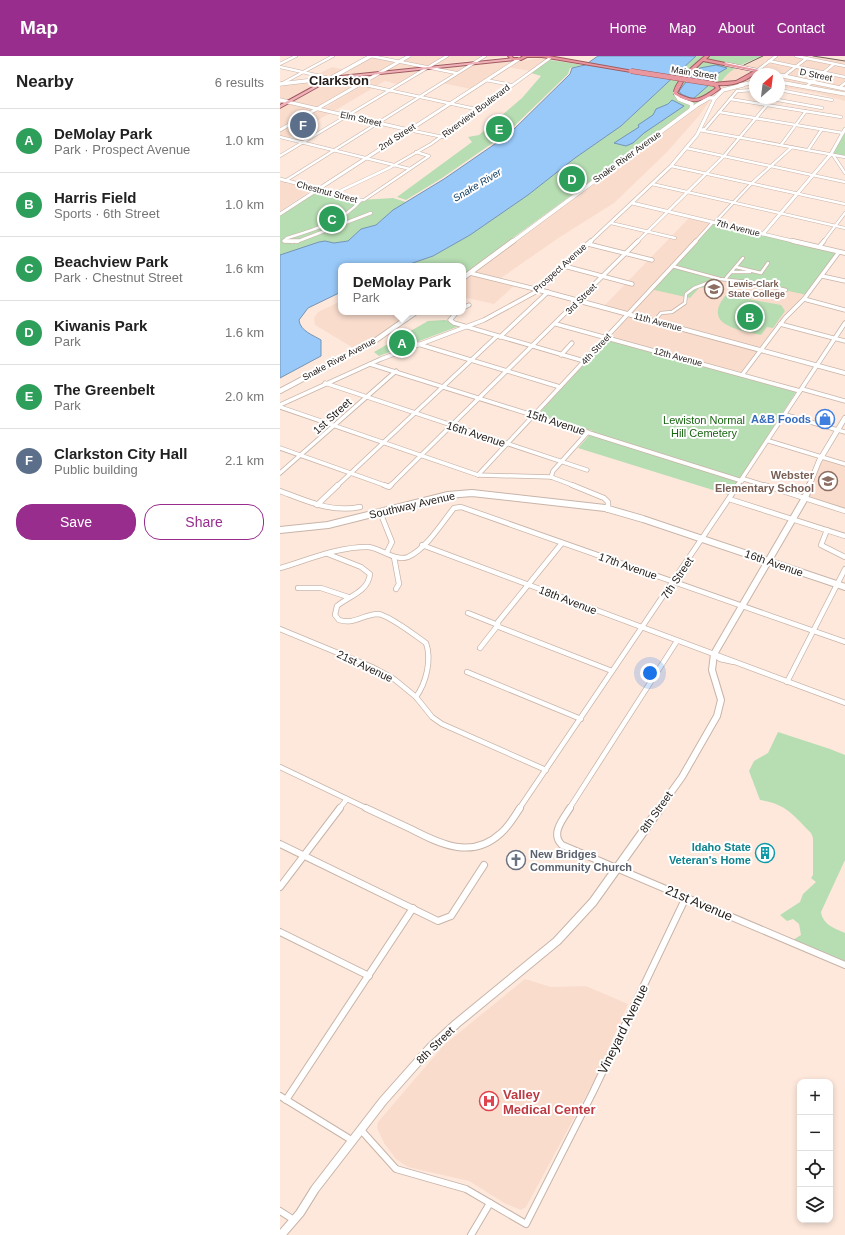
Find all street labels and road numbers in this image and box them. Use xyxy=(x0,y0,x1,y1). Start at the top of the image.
street label: Main Street xyxy=(670,64,718,82)
street label: D Street xyxy=(799,67,834,83)
street label: Riverview Boulevard xyxy=(440,82,512,140)
street label: Elm Street xyxy=(339,109,383,129)
street label: 2nd Street xyxy=(377,121,418,153)
street label: Snake River Avenue xyxy=(591,129,663,185)
street label: Chestnut Street xyxy=(295,179,359,205)
street label: 7th Avenue xyxy=(715,218,761,238)
street label: Prospect Avenue xyxy=(531,242,589,294)
street label: 3rd Street xyxy=(563,281,599,317)
street label: 11th Avenue xyxy=(633,311,683,333)
street label: 4th Street xyxy=(579,331,613,367)
street label: Snake River Avenue xyxy=(301,335,377,383)
street label: 12th Avenue xyxy=(653,346,703,368)
street label: 1st Street xyxy=(310,396,354,436)
street label: 15th Avenue xyxy=(525,407,587,437)
street label: 16th Avenue xyxy=(445,419,507,449)
street label: Southway Avenue xyxy=(368,489,456,521)
street label: 16th Avenue xyxy=(743,547,805,579)
street label: 17th Avenue xyxy=(597,550,659,582)
street label: 7th Street xyxy=(659,555,695,601)
street label: 18th Avenue xyxy=(537,583,599,617)
street label: 21st Avenue xyxy=(335,648,395,684)
street label: 8th Street xyxy=(637,789,675,835)
street label: 21st Avenue xyxy=(663,882,735,924)
street label: Vineyard Avenue xyxy=(595,982,651,1076)
street label: 8th Street xyxy=(414,1024,456,1066)

